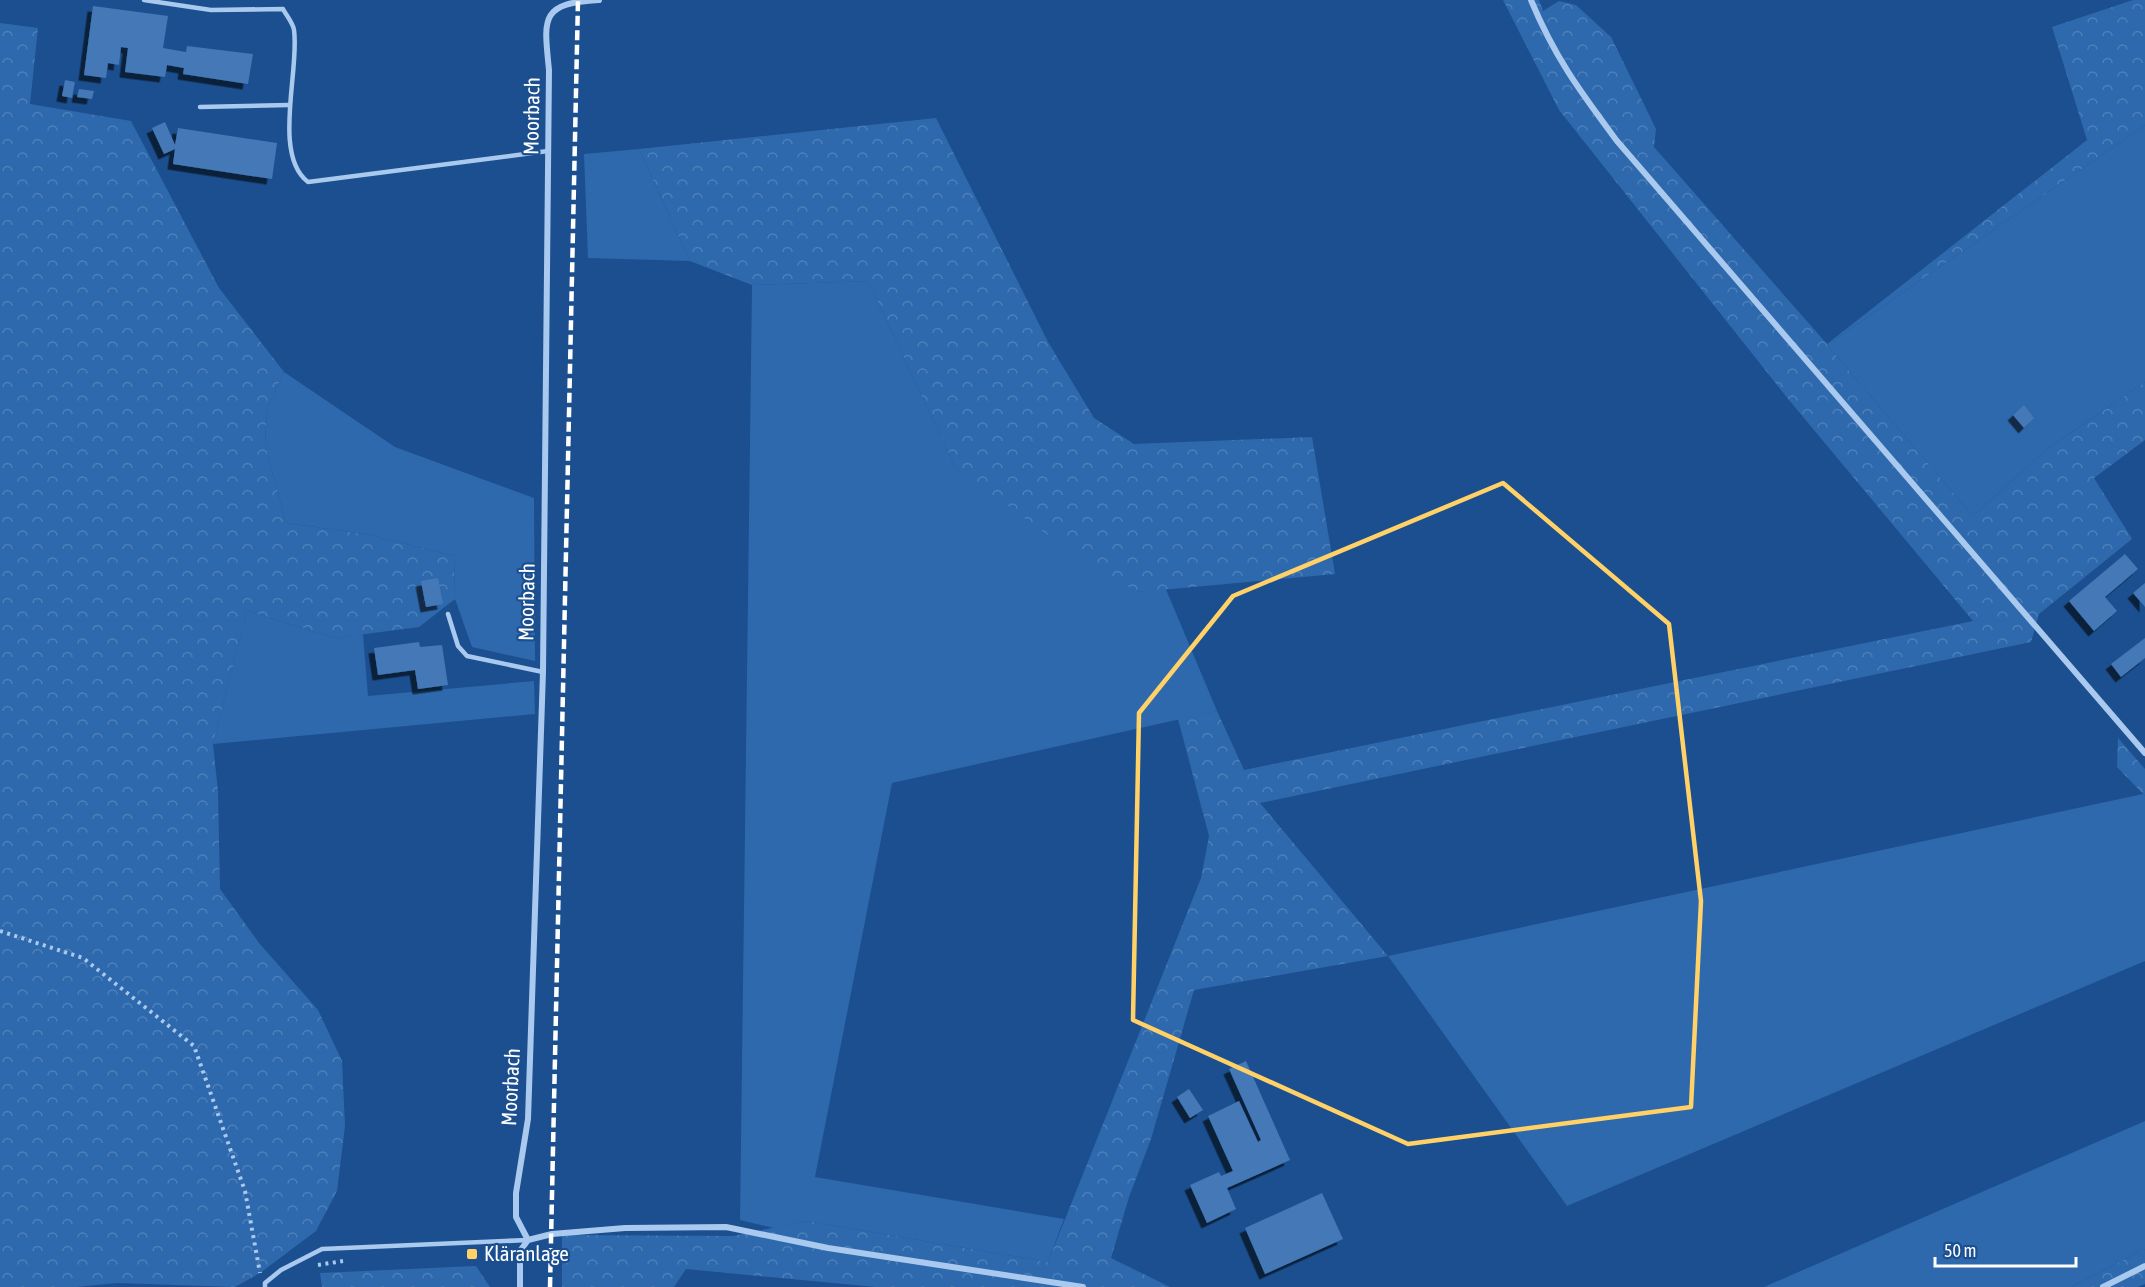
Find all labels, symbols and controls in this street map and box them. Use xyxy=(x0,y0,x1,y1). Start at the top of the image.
street label: Moorbach xyxy=(518,77,544,155)
street label: Moorbach xyxy=(513,563,539,641)
street label: Moorbach xyxy=(496,1048,524,1126)
scale bar xyxy=(1935,1230,2076,1268)
text: 50 m xyxy=(1944,1240,1976,1261)
place label: Kläranlage xyxy=(484,1241,569,1265)
marker: Kläranlage xyxy=(465,1247,479,1261)

